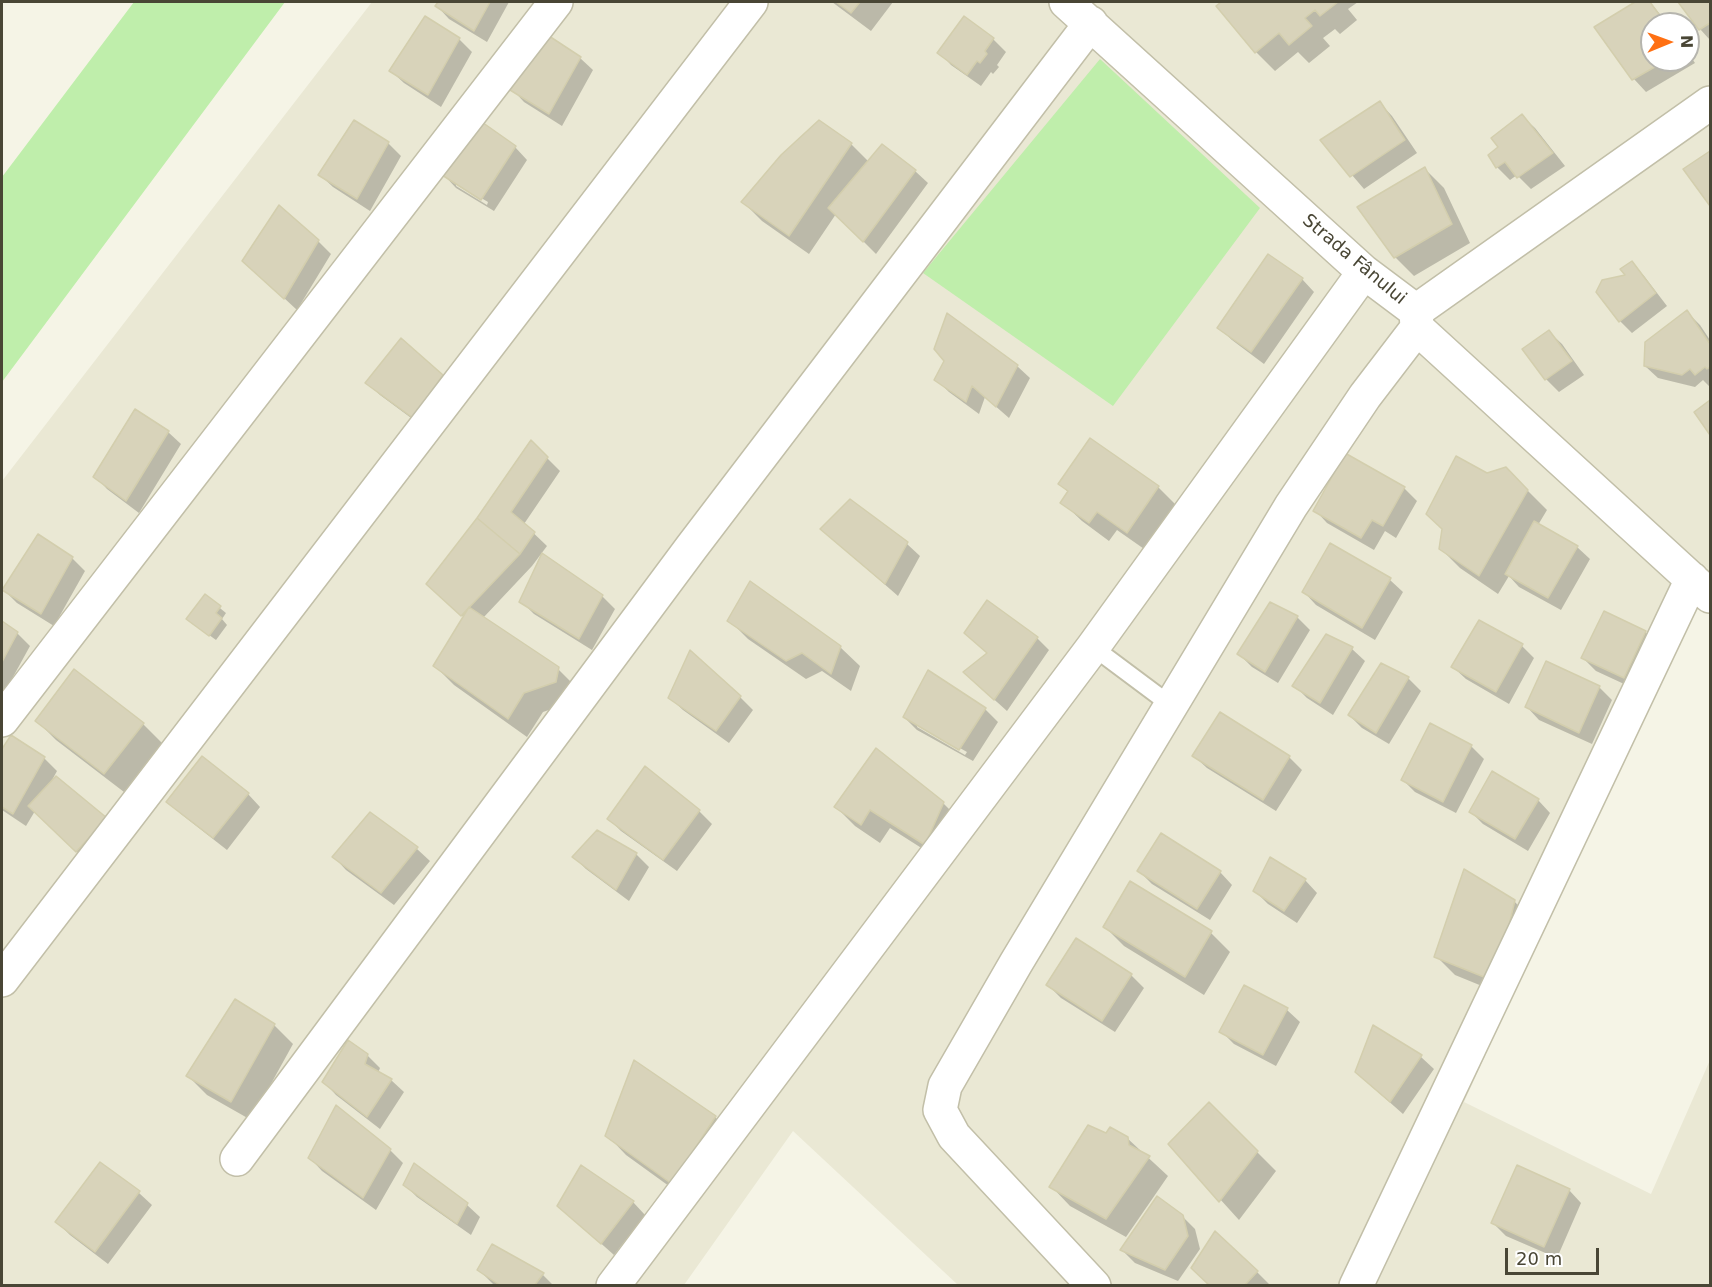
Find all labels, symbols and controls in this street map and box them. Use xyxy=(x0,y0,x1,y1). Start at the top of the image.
north arrow xyxy=(1640,12,1700,72)
text: N xyxy=(1677,35,1696,49)
street label: Strada Fânului xyxy=(1298,210,1410,310)
scale bar xyxy=(1508,1236,1602,1274)
text: 20 m xyxy=(1516,1248,1562,1269)

